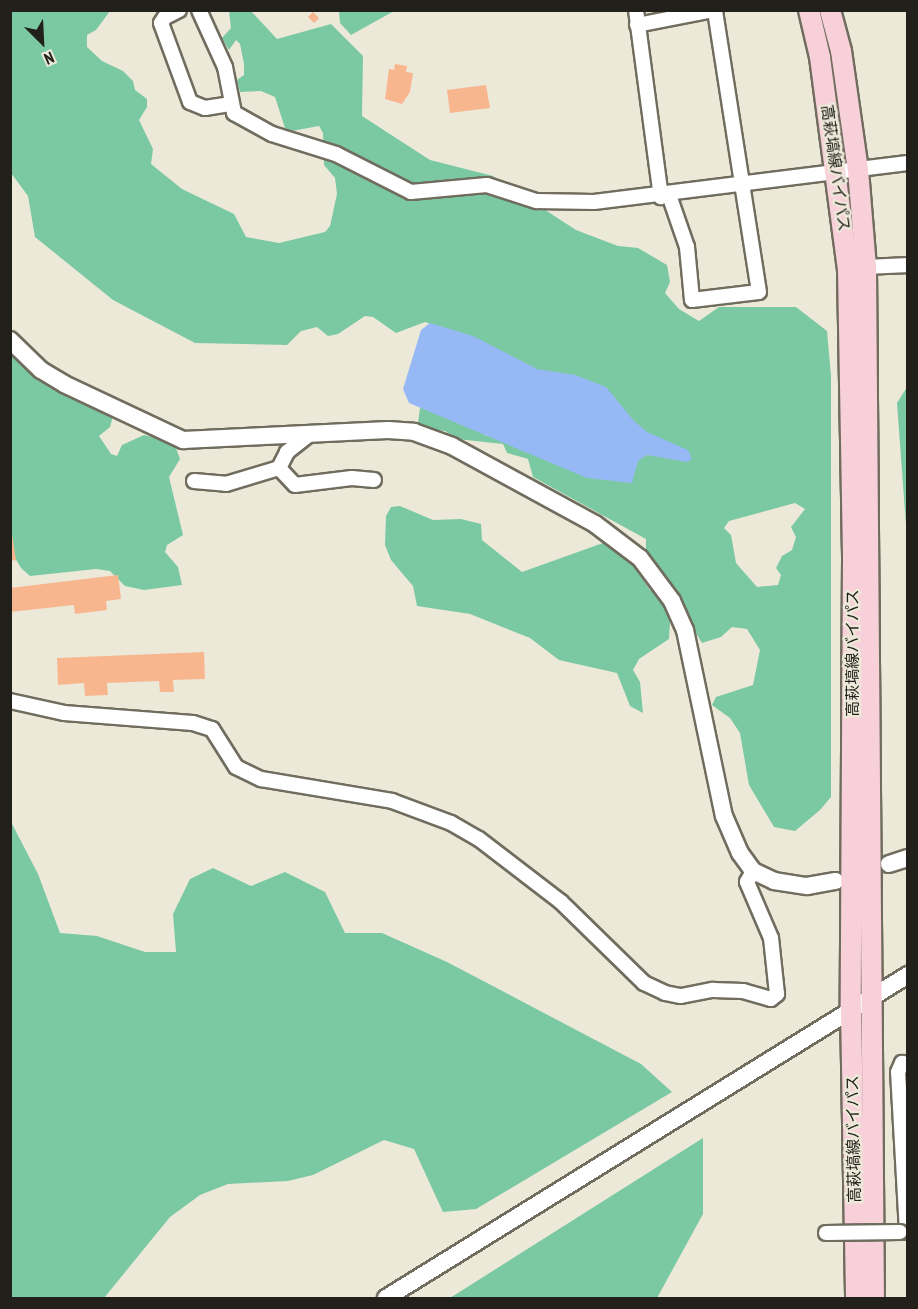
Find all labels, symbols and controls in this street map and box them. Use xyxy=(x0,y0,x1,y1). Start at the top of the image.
north arrow xyxy=(12,12,72,72)
text: N xyxy=(41,48,57,69)
street label: 高萩塙線バイパス xyxy=(818,103,854,233)
street label: 高萩塙線バイパス xyxy=(842,589,862,717)
street label: 高萩塙線バイパス xyxy=(842,1075,864,1203)

